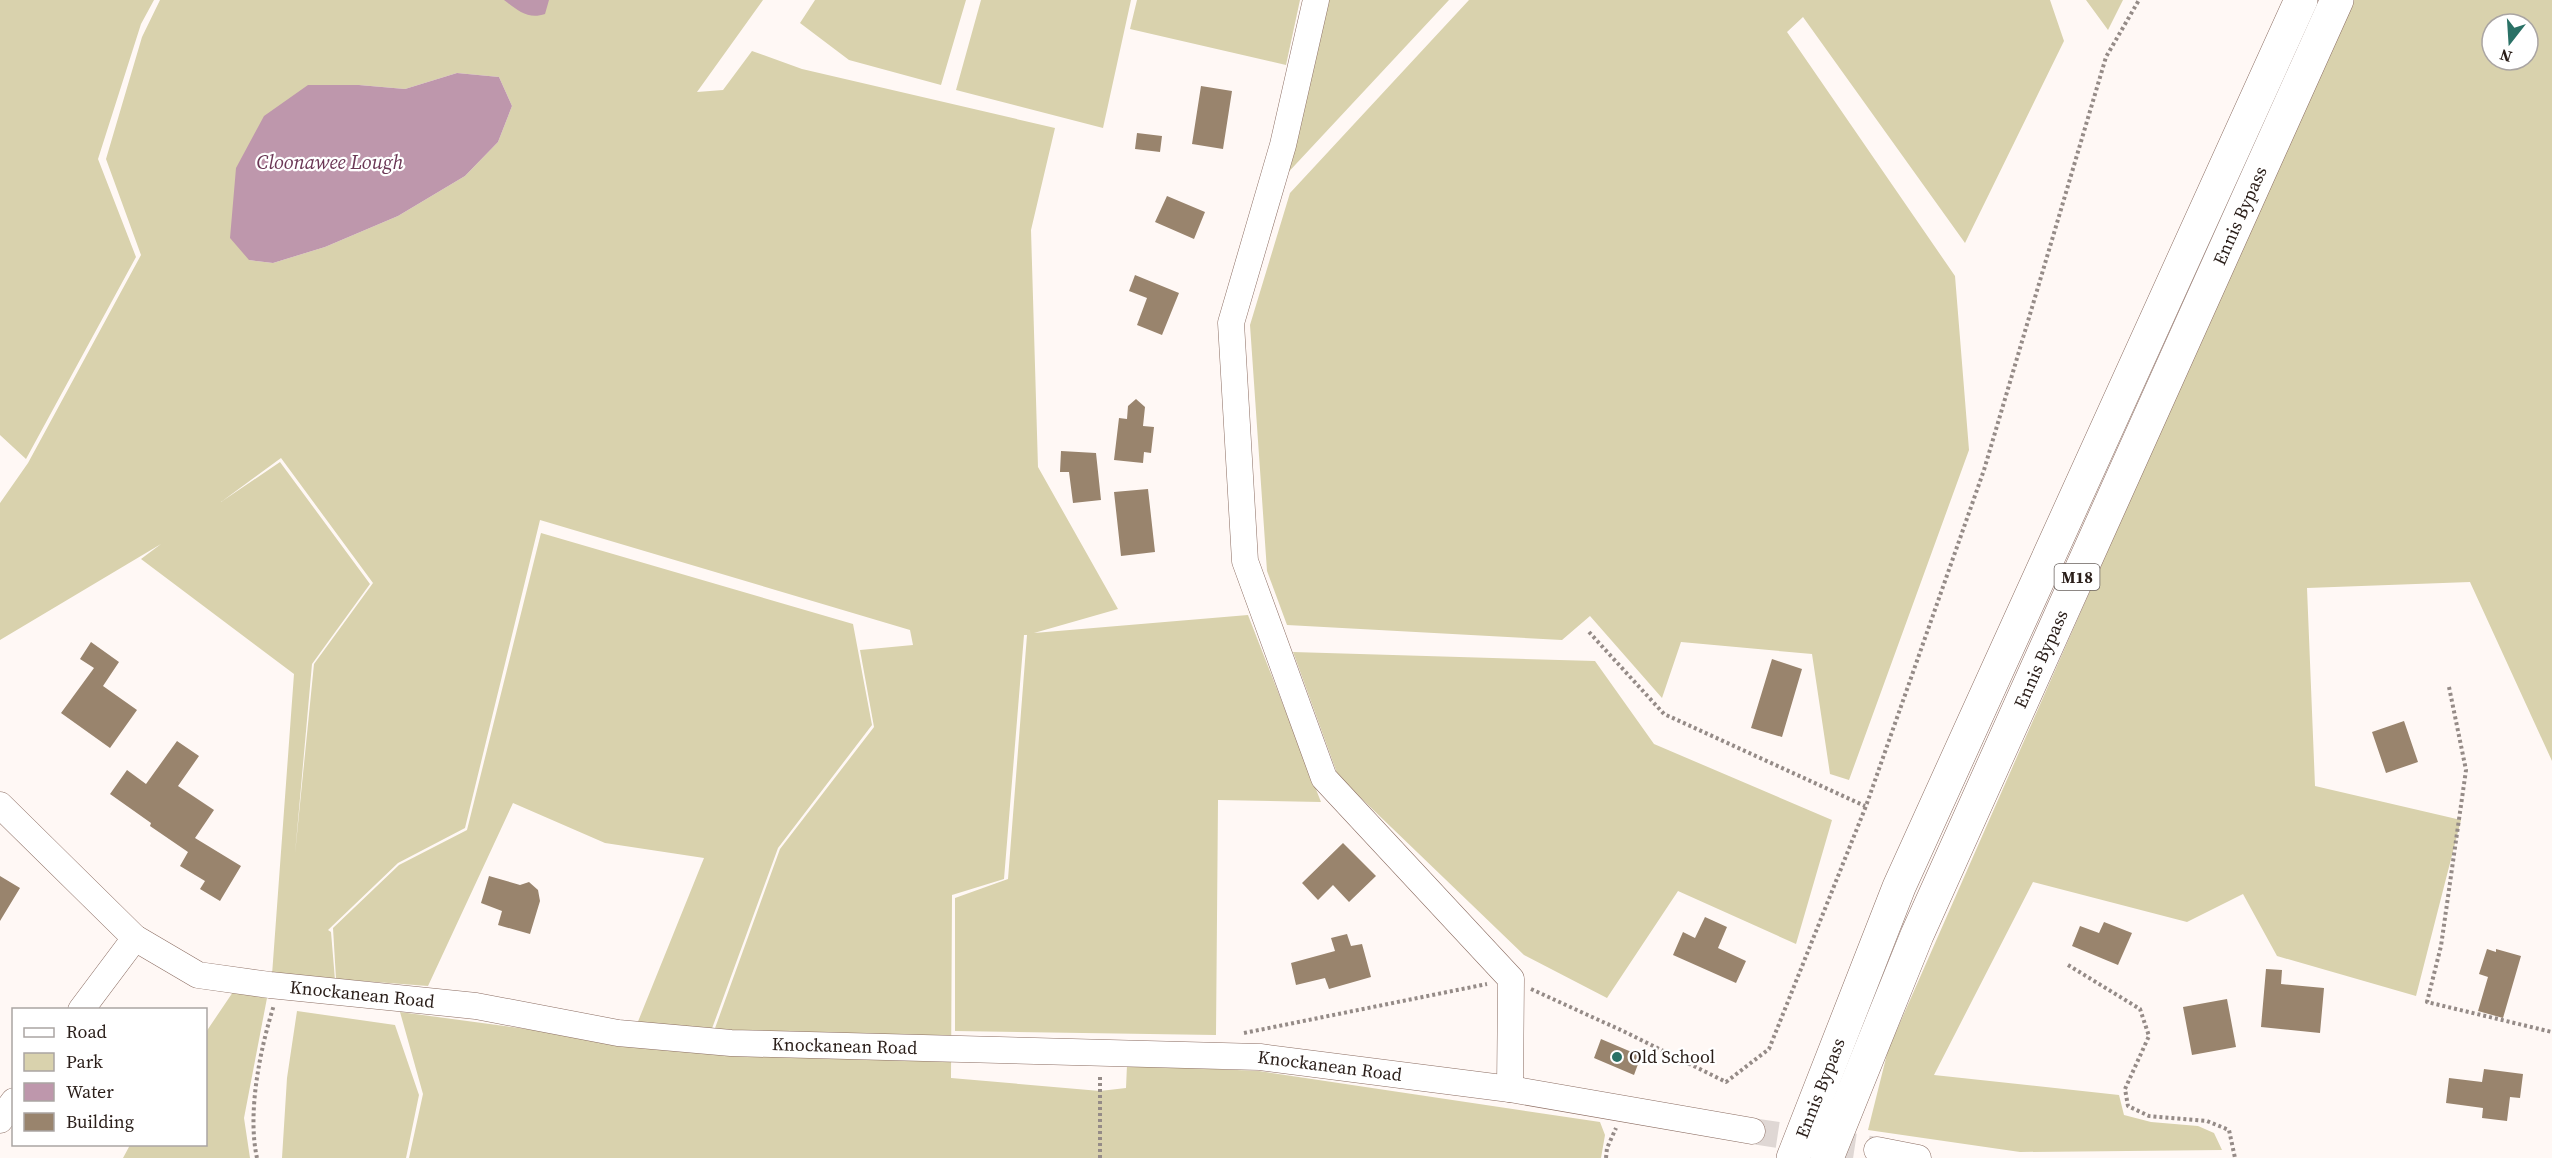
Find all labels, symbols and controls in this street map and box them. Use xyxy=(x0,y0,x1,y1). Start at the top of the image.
north arrow xyxy=(2480,12,2540,72)
text: N xyxy=(2496,44,2514,69)
water label: Cloonawee Lough xyxy=(257,148,403,176)
street label: Ennis Bypass xyxy=(2207,162,2273,269)
road number: M18 xyxy=(2054,564,2100,590)
street label: Ennis Bypass xyxy=(2007,605,2074,712)
street label: Knockanean Road xyxy=(289,974,436,1014)
legend xyxy=(12,1008,207,1146)
text: Road xyxy=(66,1019,107,1044)
street label: Knockanean Road xyxy=(772,1031,918,1060)
street label: Ennis Bypass xyxy=(1789,1034,1851,1142)
street label: Knockanean Road xyxy=(1256,1044,1404,1087)
place label: Old School xyxy=(1629,1044,1715,1069)
text: Park xyxy=(66,1049,103,1074)
marker: Old School xyxy=(1610,1050,1624,1064)
text: Water xyxy=(66,1079,114,1104)
text: Building xyxy=(66,1109,134,1134)

